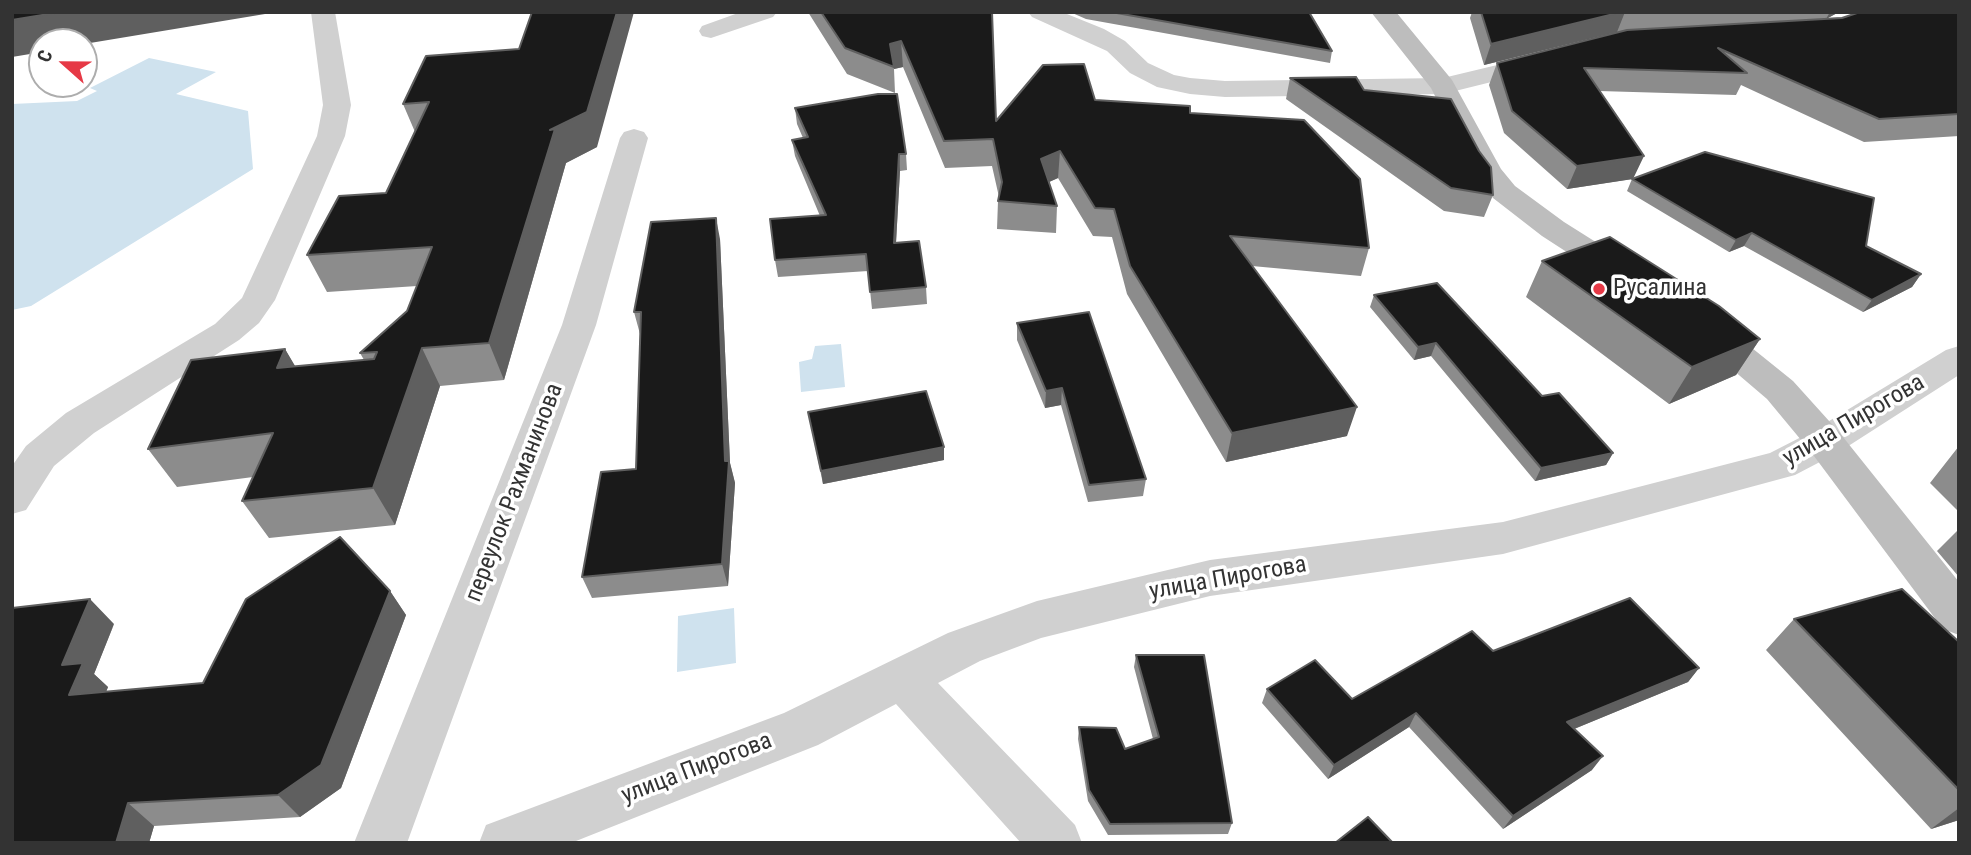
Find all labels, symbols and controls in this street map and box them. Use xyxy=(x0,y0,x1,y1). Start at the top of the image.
north arrow xyxy=(28,28,98,98)
text: С xyxy=(32,47,57,65)
place label: Русалина xyxy=(1613,275,1707,303)
marker: Русалина xyxy=(1591,281,1607,297)
street label: улица Пирогова xyxy=(1778,369,1930,473)
street label: переулок Рахманинова xyxy=(460,380,570,606)
street label: улица Пирогова xyxy=(1147,551,1309,607)
street label: улица Пирогова xyxy=(618,727,776,811)

